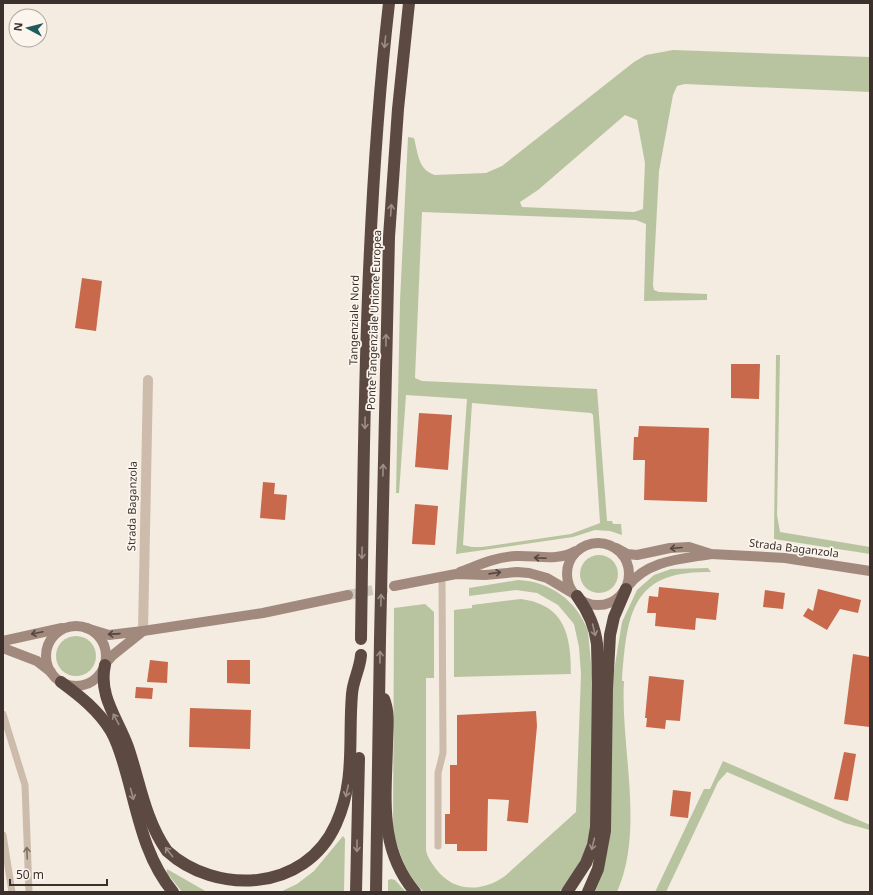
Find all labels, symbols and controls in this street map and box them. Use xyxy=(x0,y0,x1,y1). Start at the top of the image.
north arrow xyxy=(8,8,48,48)
text: N xyxy=(10,21,26,32)
one-way arrow xyxy=(381,35,389,48)
one-way arrow xyxy=(387,204,395,217)
street label: Ponte Tangenziale Unione Europea xyxy=(363,230,384,410)
street label: Tangenziale Nord xyxy=(345,275,362,365)
one-way arrow xyxy=(382,334,390,347)
one-way arrow xyxy=(361,416,369,429)
street label: Strada Baganzola xyxy=(123,461,140,551)
one-way arrow xyxy=(380,464,387,477)
street label: Strada Baganzola xyxy=(748,535,840,560)
one-way arrow xyxy=(670,544,683,552)
one-way arrow xyxy=(358,546,366,559)
one-way arrow xyxy=(534,554,547,562)
one-way arrow xyxy=(488,570,501,577)
one-way arrow xyxy=(377,594,385,607)
one-way arrow xyxy=(591,624,599,637)
one-way arrow xyxy=(31,630,44,638)
one-way arrow xyxy=(108,630,121,637)
one-way arrow xyxy=(376,651,384,664)
one-way arrow xyxy=(111,714,119,726)
one-way arrow xyxy=(343,784,351,797)
one-way arrow xyxy=(128,787,136,800)
one-way arrow xyxy=(589,837,596,850)
one-way arrow xyxy=(353,839,361,852)
one-way arrow xyxy=(23,847,31,860)
one-way arrow xyxy=(164,847,173,858)
scale bar xyxy=(10,861,107,887)
text: 50 m xyxy=(16,866,44,883)

